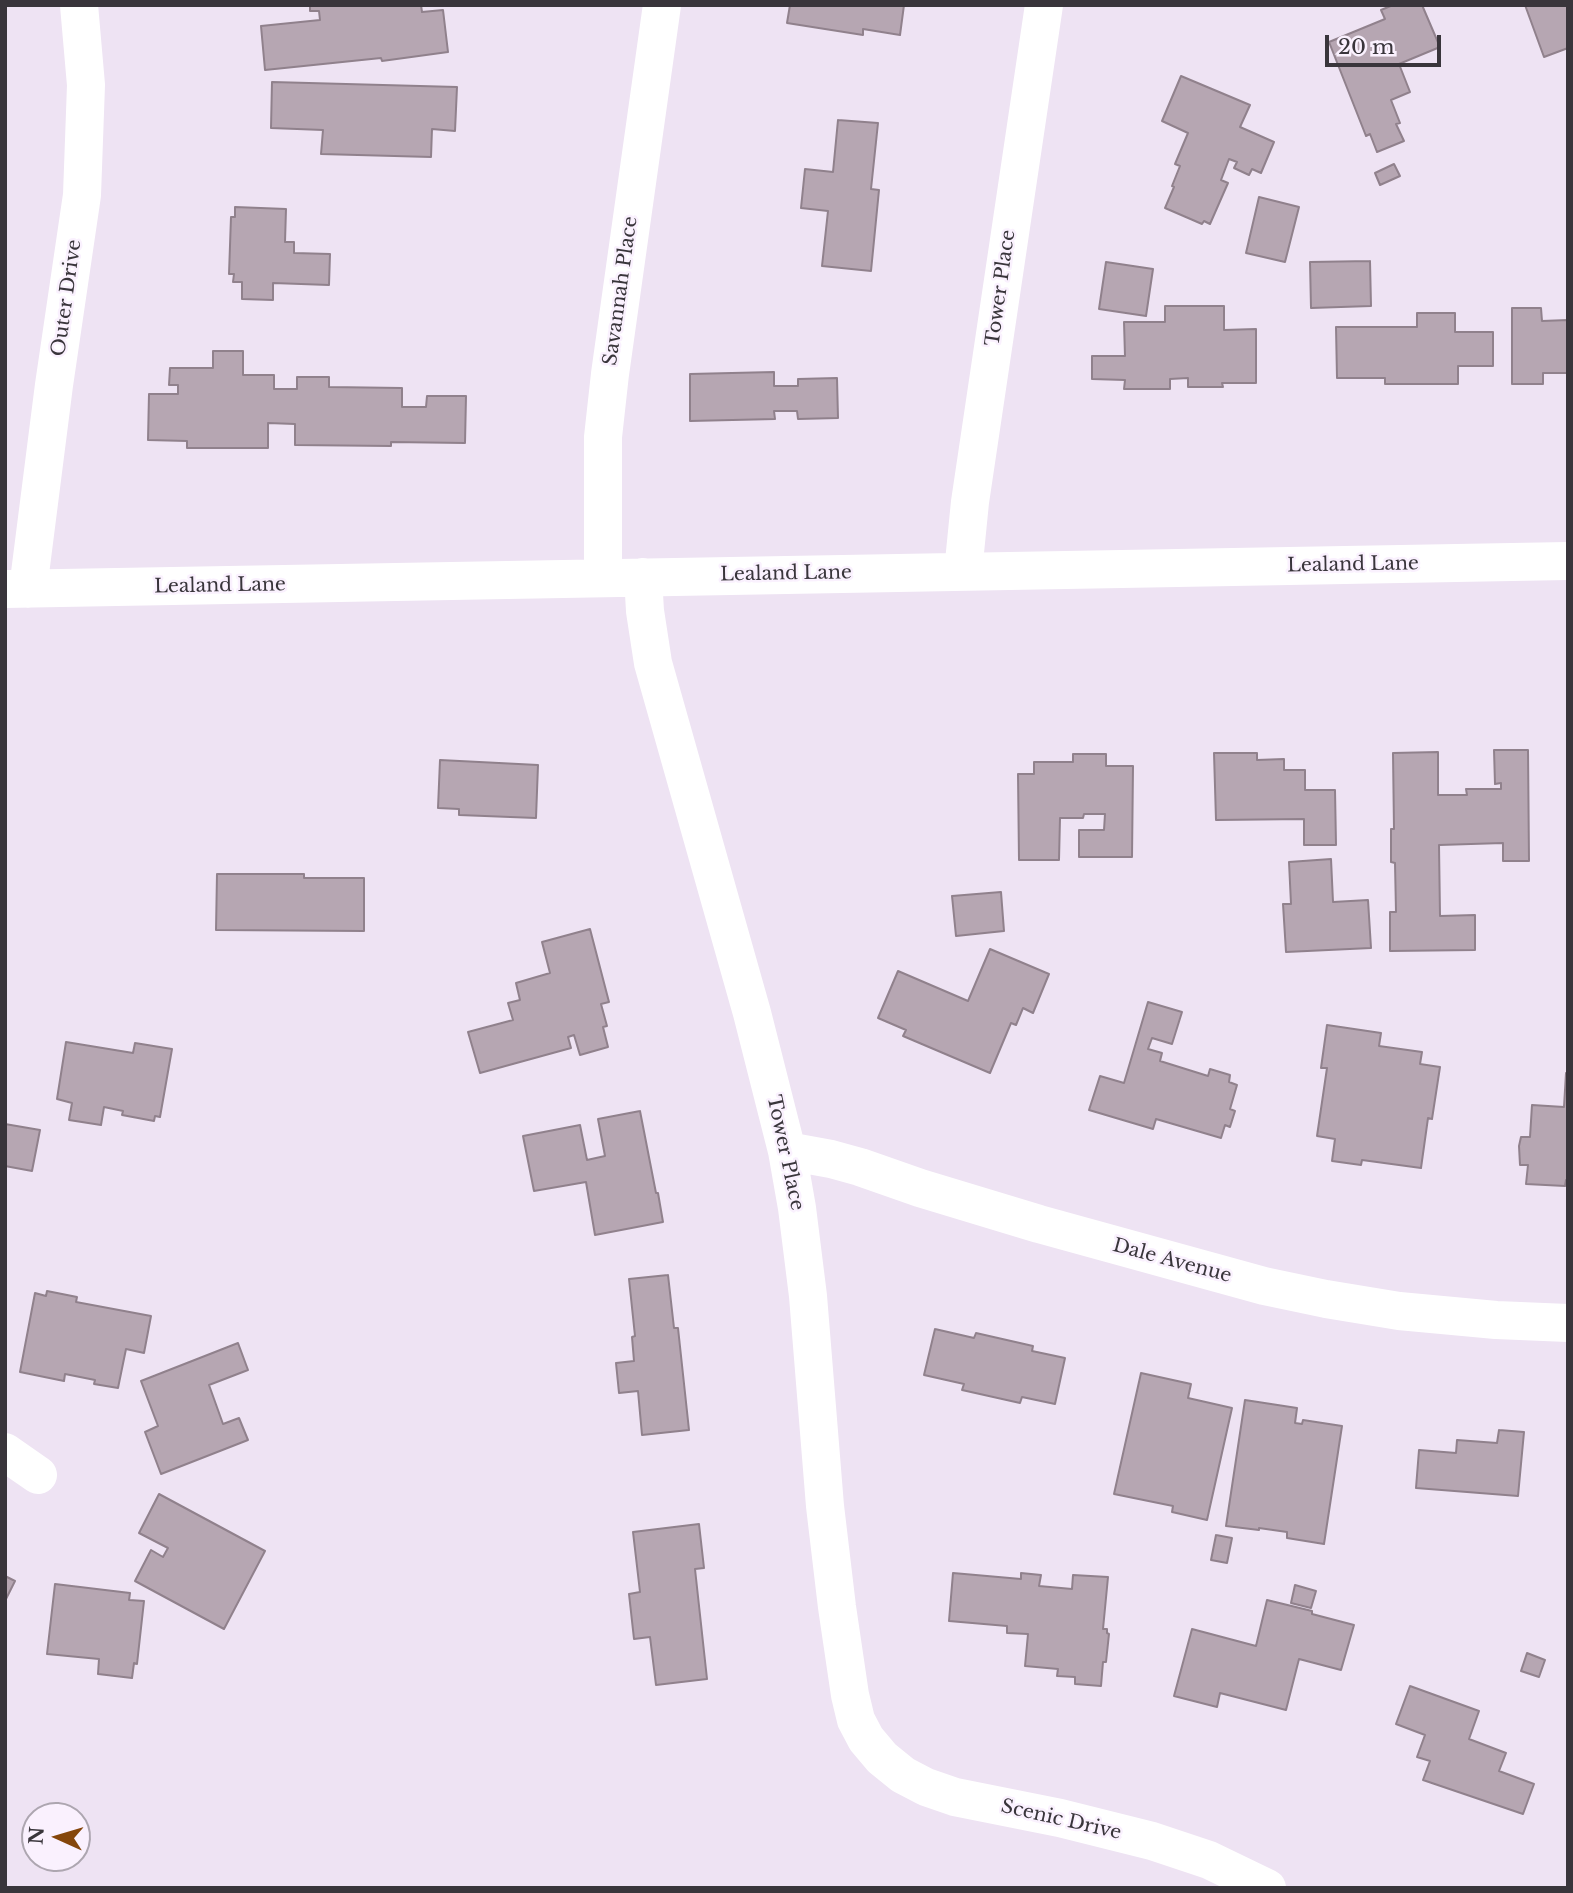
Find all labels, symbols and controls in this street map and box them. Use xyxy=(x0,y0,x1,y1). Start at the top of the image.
scale bar xyxy=(1328,21,1444,65)
text: 20 m xyxy=(1338,34,1395,60)
street label: Savannah Place xyxy=(599,215,643,367)
street label: Tower Place xyxy=(982,228,1020,348)
street label: Outer Drive xyxy=(48,238,86,358)
street label: Lealand Lane xyxy=(1287,552,1419,578)
street label: Lealand Lane xyxy=(720,561,852,587)
street label: Lealand Lane xyxy=(154,573,286,599)
street label: Tower Place xyxy=(762,1093,808,1213)
street label: Dale Avenue xyxy=(1110,1234,1234,1288)
street label: Scenic Drive xyxy=(999,1795,1123,1845)
north arrow xyxy=(21,1802,91,1872)
text: N xyxy=(24,1826,49,1845)

